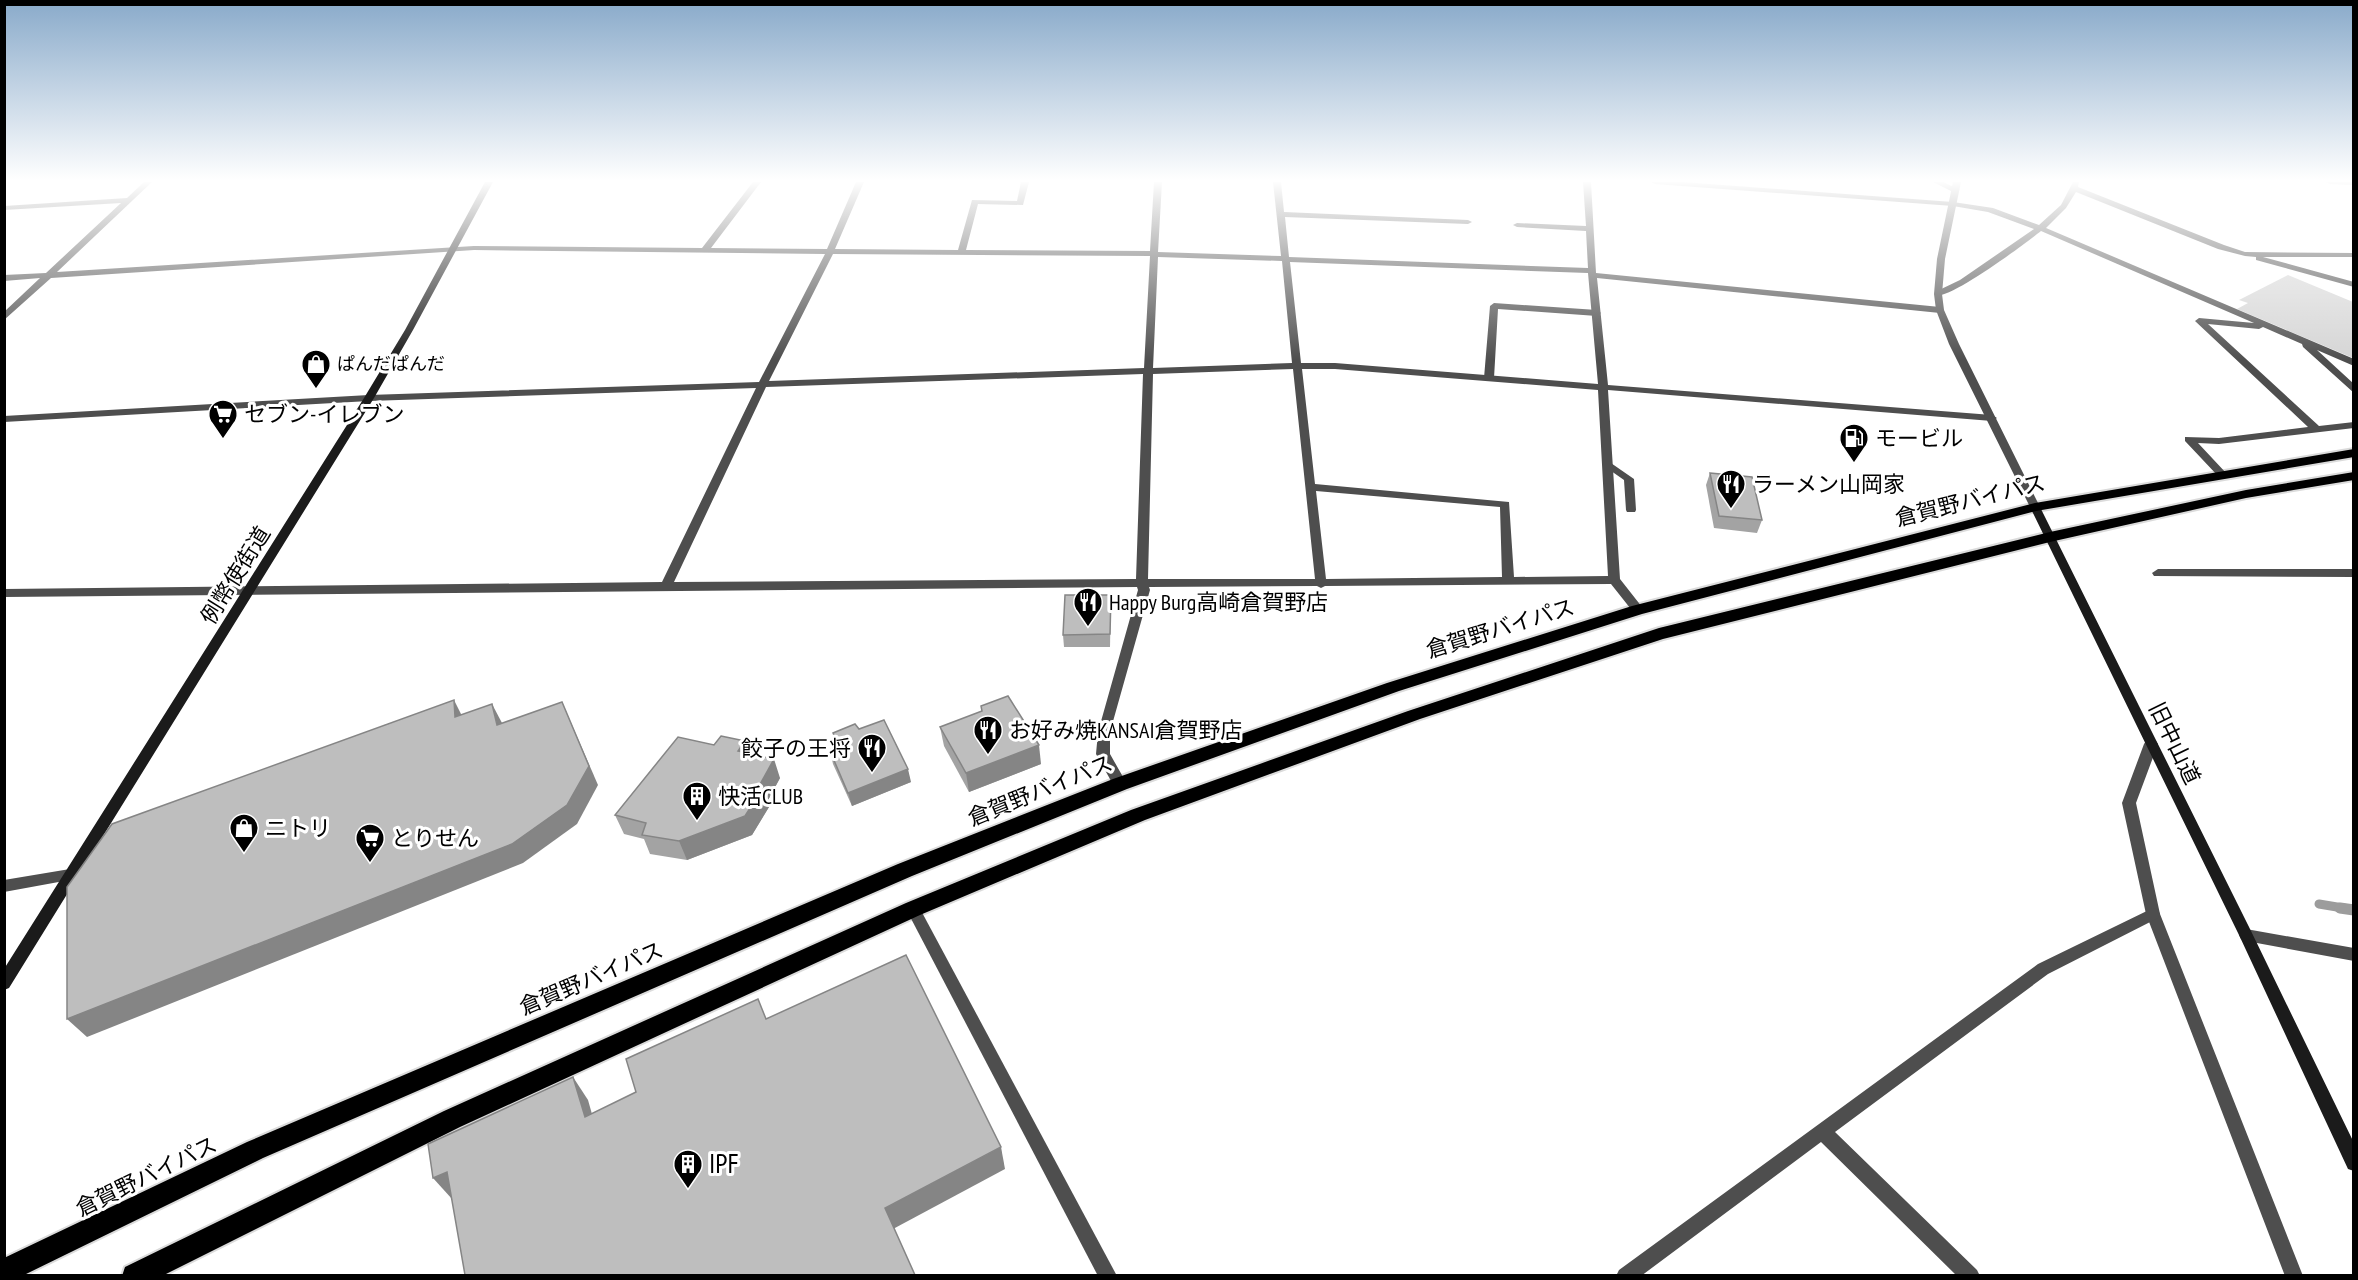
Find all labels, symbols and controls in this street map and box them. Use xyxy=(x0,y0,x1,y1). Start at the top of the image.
shop icon: ぱんだぱんだ xyxy=(300,348,332,390)
place label: ぱんだぱんだ xyxy=(337,352,445,375)
supermarket icon: セブン-イレブン xyxy=(207,398,239,440)
place label: セブン-イレブン xyxy=(244,400,404,428)
fuel station icon: モービル xyxy=(1838,422,1870,464)
place label: モービル xyxy=(1875,424,1963,452)
restaurant icon: ラーメン山岡家 xyxy=(1715,468,1747,510)
street label: 倉賀野バイパス xyxy=(1892,468,2048,532)
place label: ラーメン山岡家 xyxy=(1752,470,1905,498)
street label: 例幣使街道 xyxy=(194,521,276,629)
restaurant icon: Happy Burg高崎倉賀野店 xyxy=(1072,586,1104,628)
place label: Happy Burg高崎倉賀野店 xyxy=(1109,588,1328,616)
street label: 倉賀野バイパス xyxy=(1422,592,1578,664)
street label: 旧中山道 xyxy=(2143,697,2207,789)
restaurant icon: お好み焼KANSAI倉賀野店 xyxy=(972,714,1004,756)
place label: お好み焼KANSAI倉賀野店 xyxy=(1009,716,1243,744)
restaurant icon: 餃子の王将 xyxy=(856,732,888,774)
place label: 餃子の王将 xyxy=(741,734,851,762)
street label: 倉賀野バイパス xyxy=(964,748,1116,832)
building icon: 快活CLUB xyxy=(681,780,713,822)
place label: 快活CLUB xyxy=(718,782,803,810)
shop icon: ニトリ xyxy=(228,812,260,854)
place label: ニトリ xyxy=(265,814,331,842)
supermarket icon: とりせん xyxy=(354,822,386,864)
place label: とりせん xyxy=(391,824,479,852)
street label: 倉賀野バイパス xyxy=(515,935,667,1021)
street label: 倉賀野バイパス xyxy=(71,1130,221,1222)
place label: IPF xyxy=(709,1146,739,1180)
building icon: IPF xyxy=(672,1148,704,1190)

